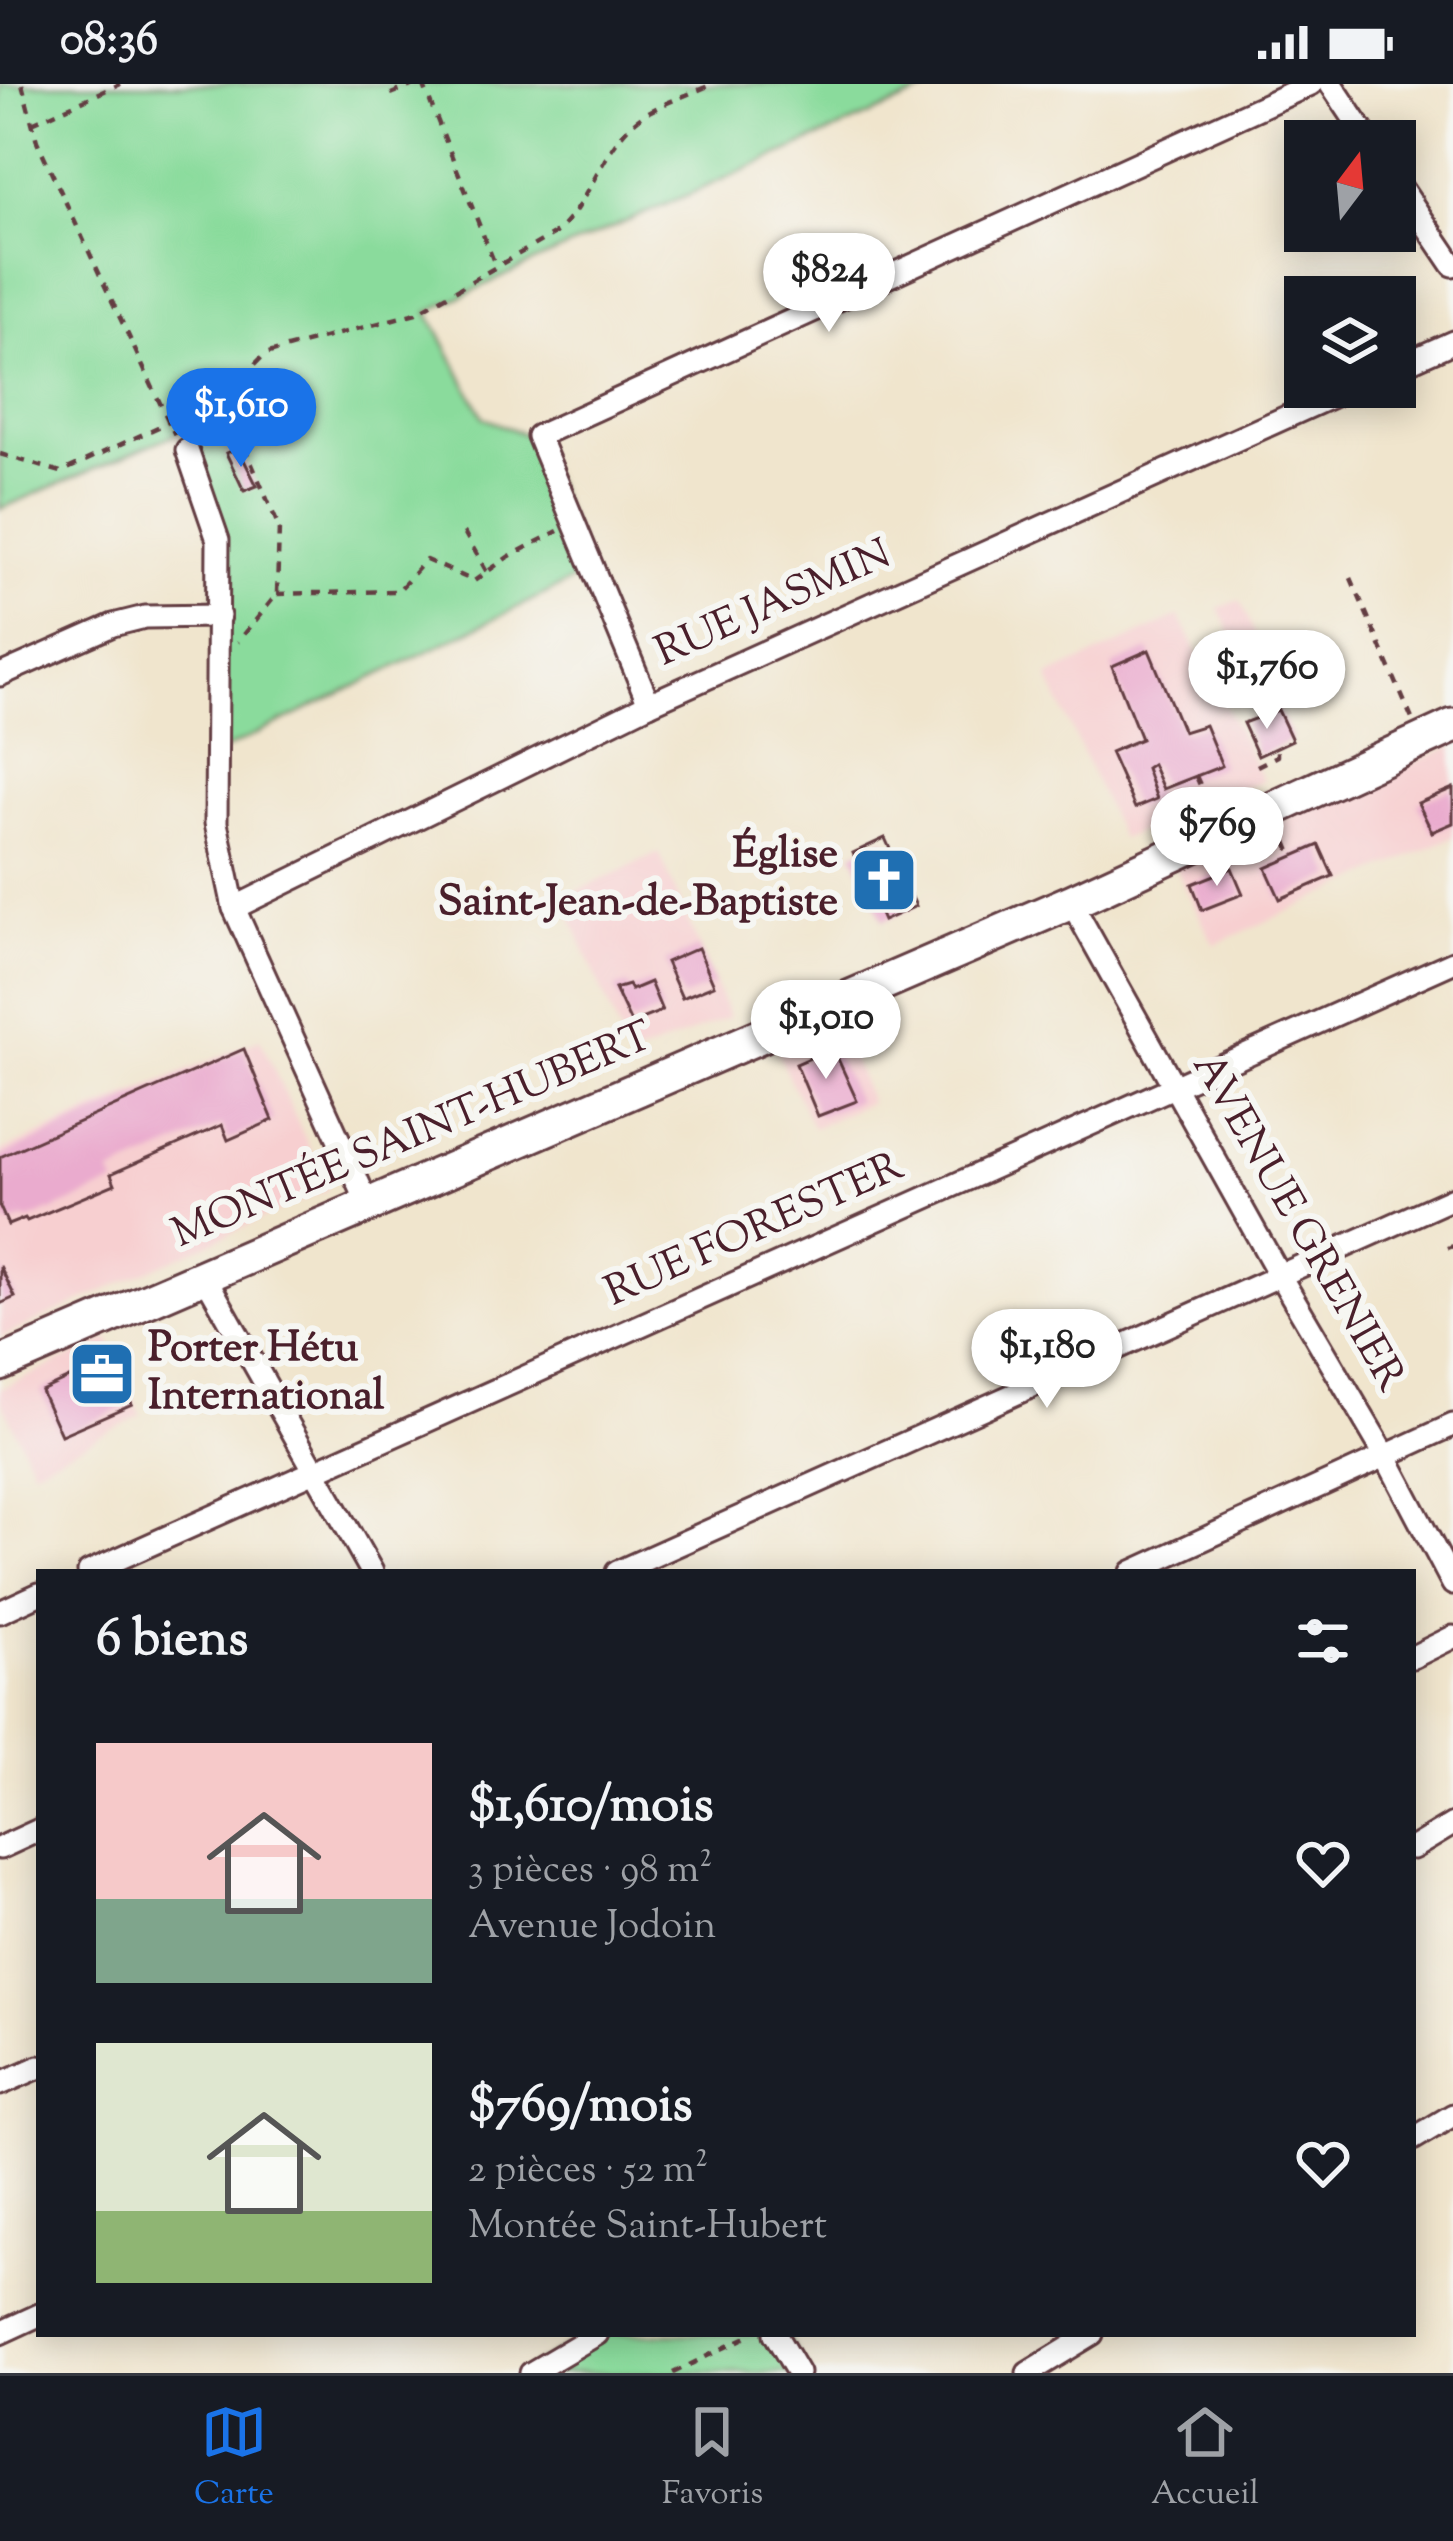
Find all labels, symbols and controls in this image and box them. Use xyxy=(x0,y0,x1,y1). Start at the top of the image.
text: 08:36 xyxy=(60,10,158,75)
north arrow xyxy=(1284,120,1416,252)
map controls xyxy=(1284,120,1416,408)
pin: $824 xyxy=(758,233,900,335)
text: $824 xyxy=(790,244,868,300)
button: layers xyxy=(1284,276,1416,408)
pin: $1,610 xyxy=(143,368,339,470)
text: $1,610 xyxy=(193,379,289,435)
street label: RUE JASMIN xyxy=(647,526,901,684)
pin: $1,760 xyxy=(1169,630,1365,732)
text: $1,760 xyxy=(1215,641,1319,697)
pin: $769 xyxy=(1146,787,1288,889)
text: $769 xyxy=(1178,798,1256,854)
place label: Église Saint-Jean-de-Baptiste xyxy=(438,826,838,934)
church icon: Église Saint-Jean-de-Baptiste xyxy=(849,845,919,915)
pin: $1,010 xyxy=(728,980,924,1082)
text: $1,010 xyxy=(778,991,874,1047)
street label: MONTÉE SAINT-HUBERT xyxy=(164,1008,662,1266)
street label: AVENUE GRENIER xyxy=(1175,1043,1419,1403)
street label: RUE FORESTER xyxy=(596,1138,914,1324)
pin: $1,180 xyxy=(949,1309,1145,1411)
place label: Porter Hétu International xyxy=(148,1320,385,1428)
text: $1,180 xyxy=(998,1320,1096,1376)
office icon: Porter Hétu International xyxy=(67,1339,137,1409)
text: 6 biens xyxy=(96,1605,248,1678)
icon: filters xyxy=(1290,1608,1356,1674)
text: $1,610/mois xyxy=(468,1771,714,1844)
icon: home xyxy=(192,1791,336,1935)
icon: heart xyxy=(1290,1830,1356,1896)
text: 3 pièces · 98 m² xyxy=(468,1844,713,1900)
text: Avenue Jodoin xyxy=(468,1900,716,1956)
text: $769/mois xyxy=(468,2071,693,2144)
icon: home xyxy=(192,2091,336,2235)
icon: heart xyxy=(1290,2130,1356,2196)
text: 2 pièces · 52 m² xyxy=(468,2144,708,2200)
text: Montée Saint-Hubert xyxy=(468,2200,827,2256)
tab: Carte xyxy=(194,2399,274,2519)
tab: Favoris xyxy=(662,2399,763,2519)
tab: Accueil xyxy=(1151,2399,1259,2519)

